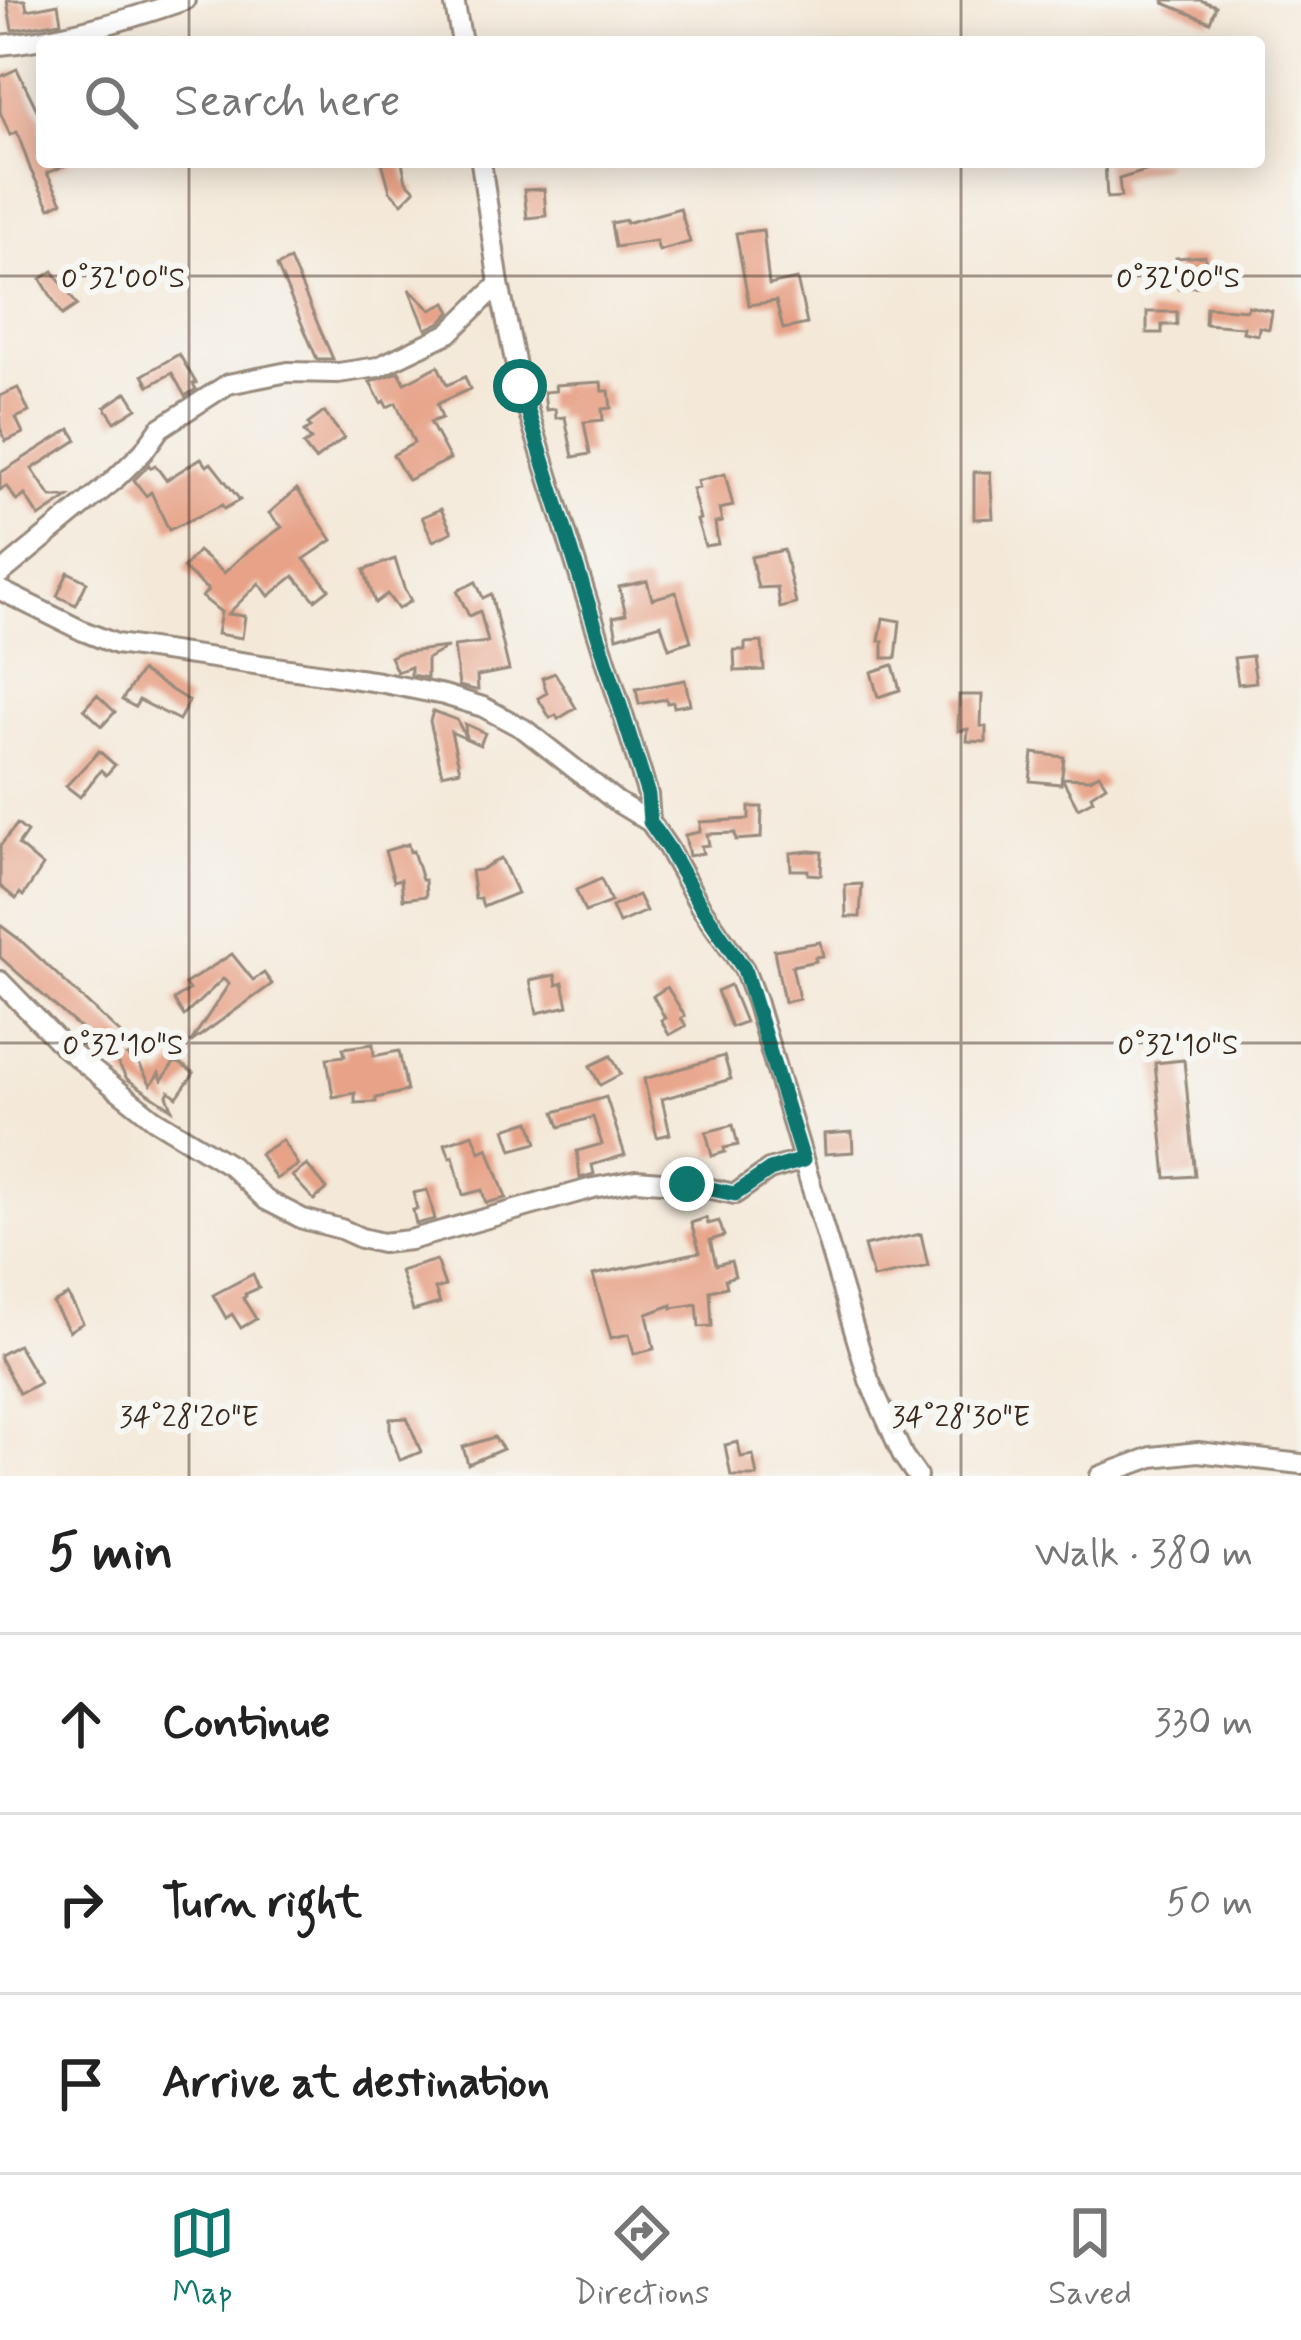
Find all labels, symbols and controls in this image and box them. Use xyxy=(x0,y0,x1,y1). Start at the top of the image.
search box xyxy=(36,36,1265,168)
icon: search xyxy=(78,69,144,135)
text: Search here xyxy=(174,73,401,132)
text: 0°32'00"S xyxy=(61,259,185,298)
text: 0°32'00"S xyxy=(1116,259,1240,298)
route start xyxy=(493,359,547,413)
text: 0°32'10"S xyxy=(63,1026,183,1065)
text: 0°32'10"S xyxy=(1118,1026,1238,1065)
route end xyxy=(660,1157,714,1211)
text: 34°28'20"E xyxy=(119,1398,259,1437)
text: 34°28'30"E xyxy=(892,1398,1030,1437)
text: 5 min xyxy=(48,1521,173,1587)
text: Walk · 380 m xyxy=(1035,1529,1253,1580)
icon: ahead xyxy=(48,1691,114,1757)
text: Continue xyxy=(162,1694,330,1753)
text: 330 m xyxy=(1154,1698,1253,1749)
icon: right xyxy=(48,1871,114,1937)
text: Turn right xyxy=(162,1874,362,1933)
text: 50 m xyxy=(1166,1878,1253,1929)
icon: arrive xyxy=(48,2051,114,2117)
text: Arrive at destination xyxy=(162,2054,550,2113)
tab: Map xyxy=(169,2200,235,2316)
tab: Directions xyxy=(574,2200,710,2316)
tab: Saved xyxy=(1048,2200,1132,2316)

